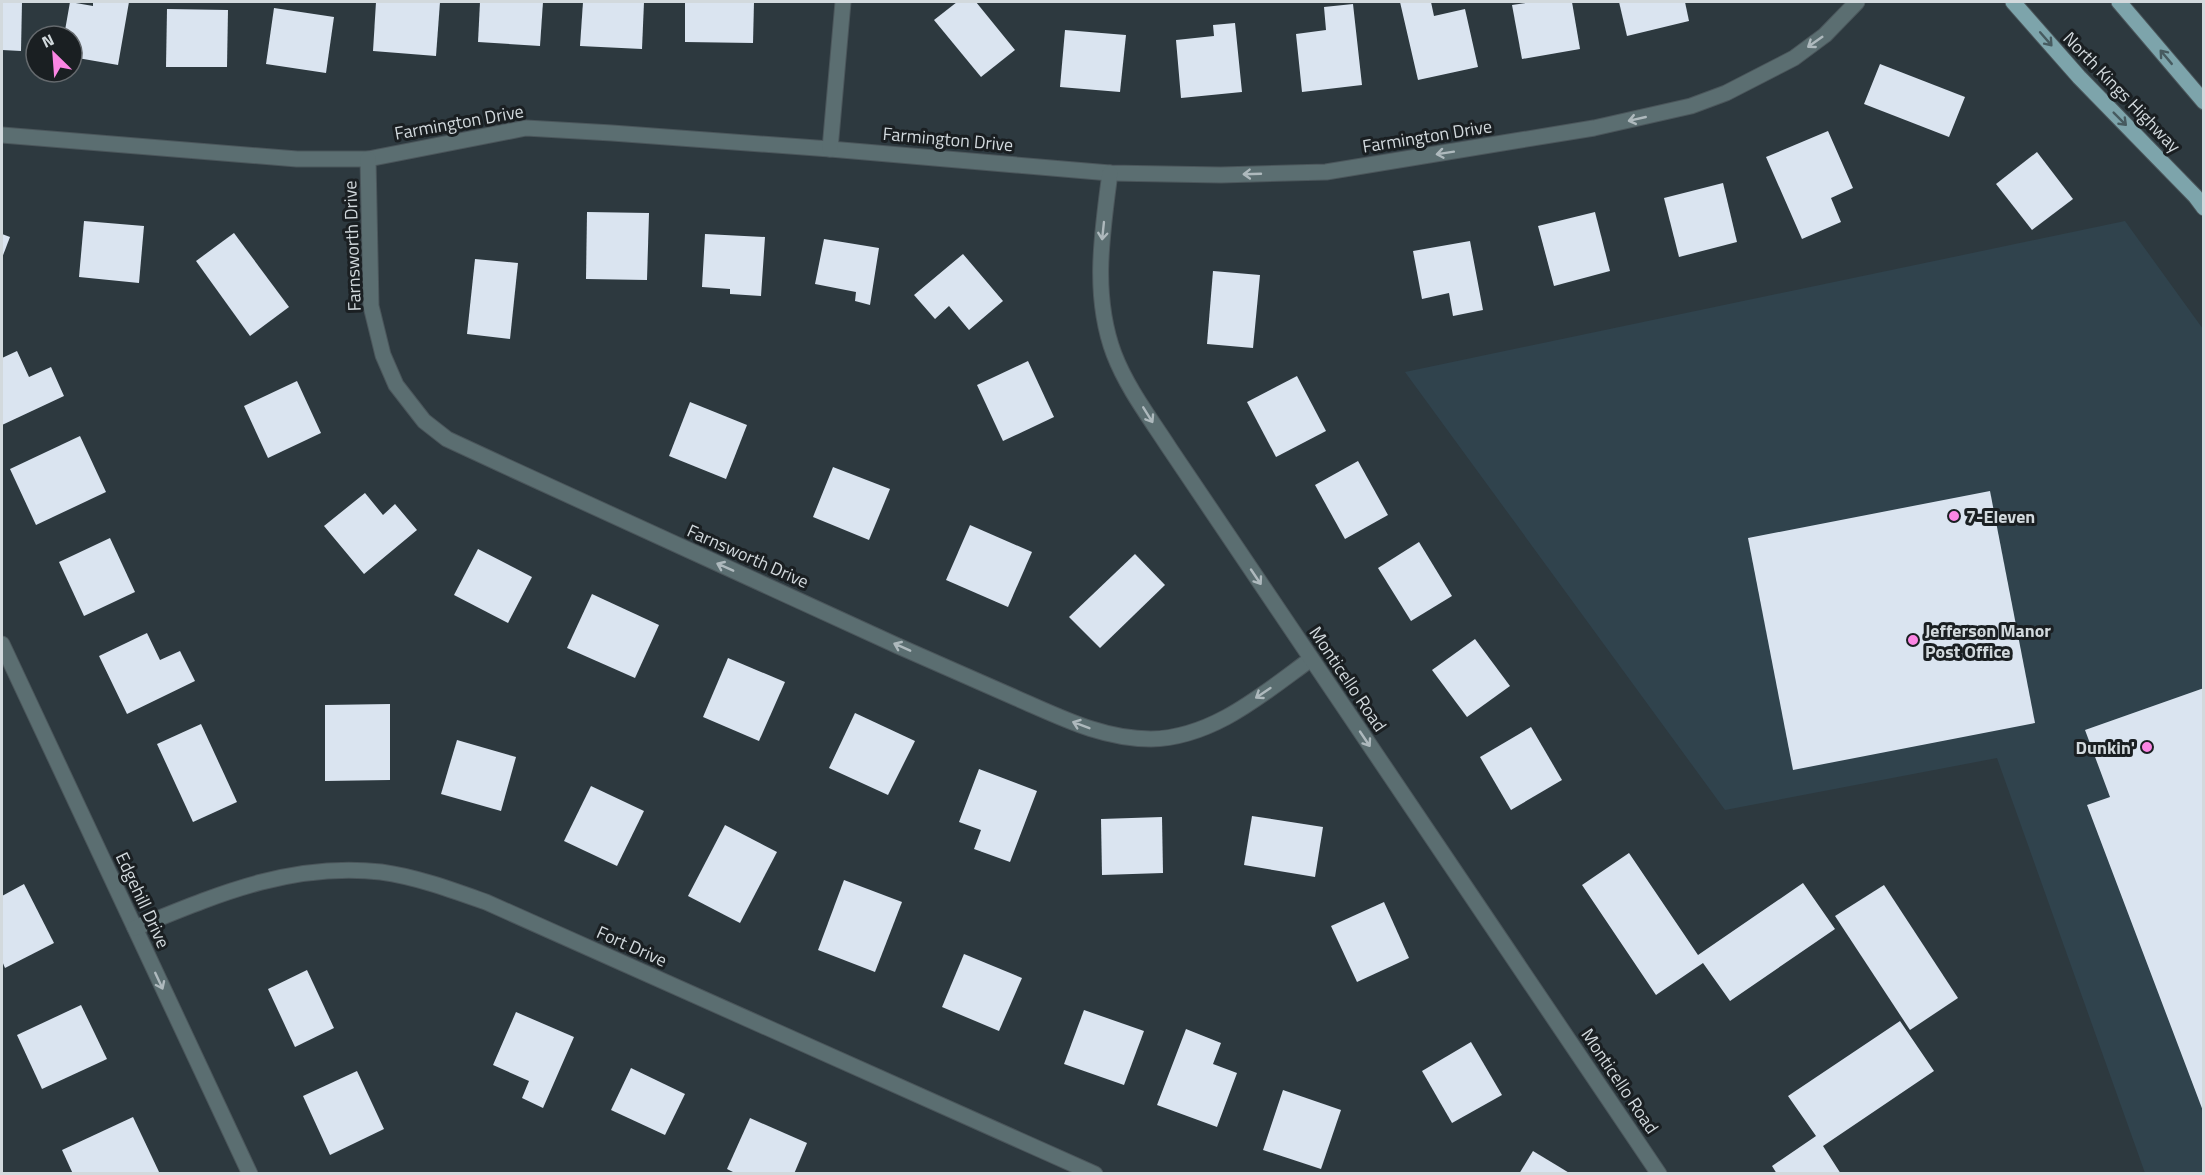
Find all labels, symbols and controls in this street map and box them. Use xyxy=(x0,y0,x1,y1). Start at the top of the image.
north arrow xyxy=(24,24,84,84)
street label: North Kings Highway xyxy=(2057,25,2187,159)
text: N xyxy=(38,27,58,54)
one-way arrow xyxy=(2039,32,2053,47)
one-way arrow xyxy=(1807,36,1823,49)
one-way arrow xyxy=(2159,50,2173,65)
street label: Farmington Drive xyxy=(392,97,526,147)
street label: Farmington Drive xyxy=(1360,112,1494,160)
one-way arrow xyxy=(2112,112,2127,127)
one-way arrow xyxy=(1628,113,1647,125)
street label: Farmington Drive xyxy=(882,120,1014,158)
one-way arrow xyxy=(1436,148,1456,159)
one-way arrow xyxy=(1243,169,1263,180)
street label: Farnsworth Drive xyxy=(336,180,368,312)
one-way arrow xyxy=(1097,220,1108,240)
one-way arrow xyxy=(1143,406,1155,423)
place label: 7-Eleven xyxy=(1966,503,2035,530)
marker: 7-Eleven xyxy=(1947,509,1961,523)
street label: Farnsworth Drive xyxy=(683,517,813,595)
one-way arrow xyxy=(716,560,734,572)
one-way arrow xyxy=(1250,569,1262,585)
place label: Jefferson Manor Post Office xyxy=(1925,617,2051,665)
street label: Monticello Road xyxy=(1303,621,1393,737)
marker: Jefferson Manor Post Office xyxy=(1906,633,1920,647)
one-way arrow xyxy=(894,641,912,653)
one-way arrow xyxy=(1255,687,1272,699)
one-way arrow xyxy=(1072,719,1091,730)
one-way arrow xyxy=(1359,730,1371,747)
place label: Dunkin' xyxy=(2076,734,2135,761)
marker: Dunkin' xyxy=(2140,740,2154,754)
street label: Edgehill Drive xyxy=(109,848,177,952)
street label: Fort Drive xyxy=(592,919,672,973)
one-way arrow xyxy=(154,971,166,989)
street label: Monticello Road xyxy=(1575,1023,1665,1139)

